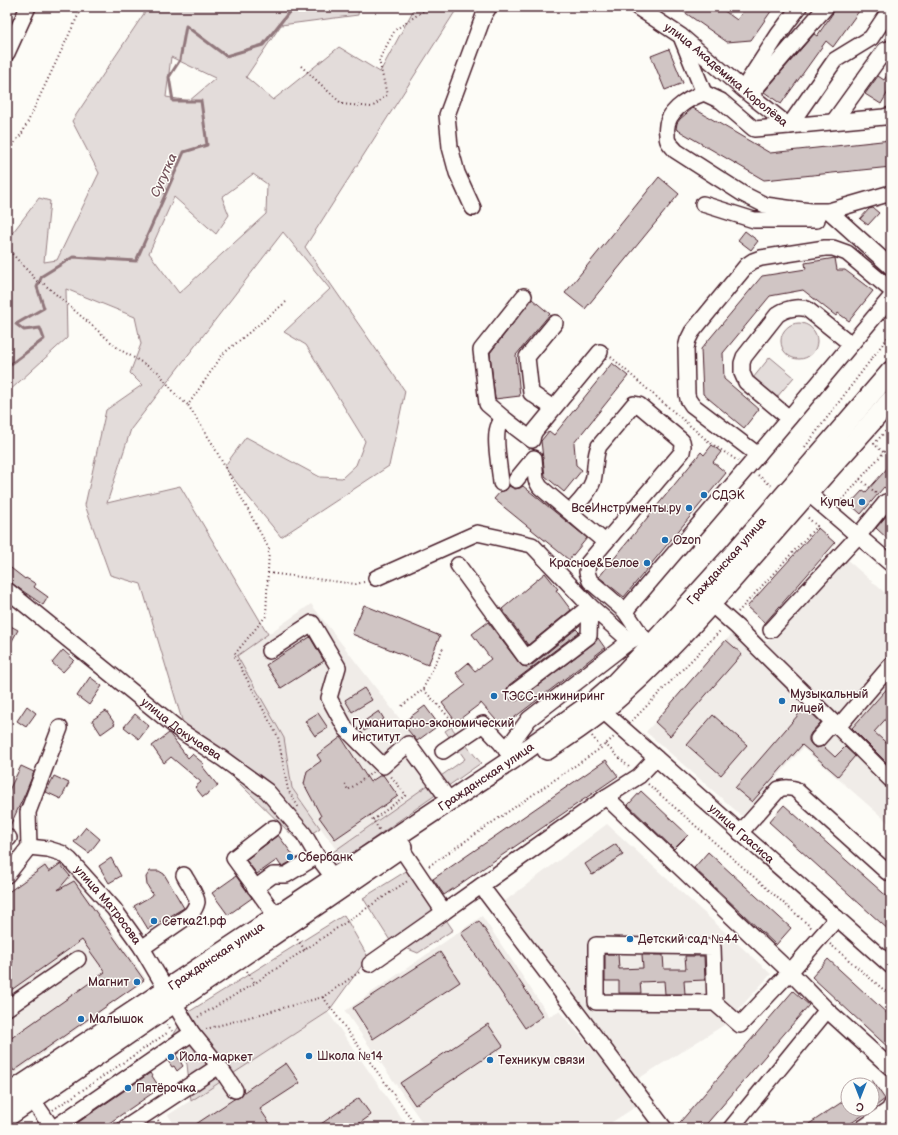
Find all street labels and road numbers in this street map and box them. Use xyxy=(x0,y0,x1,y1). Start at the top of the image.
street label: улица Академика Королёва xyxy=(661,20,791,130)
street label: Гражданская улица xyxy=(684,514,770,608)
street label: улица Докучаева xyxy=(138,695,224,764)
street label: Гражданская улица xyxy=(435,739,537,815)
street label: улица Грасиса xyxy=(705,801,777,867)
street label: улица Матросова xyxy=(71,863,144,948)
street label: Гражданская улица xyxy=(165,919,267,994)

